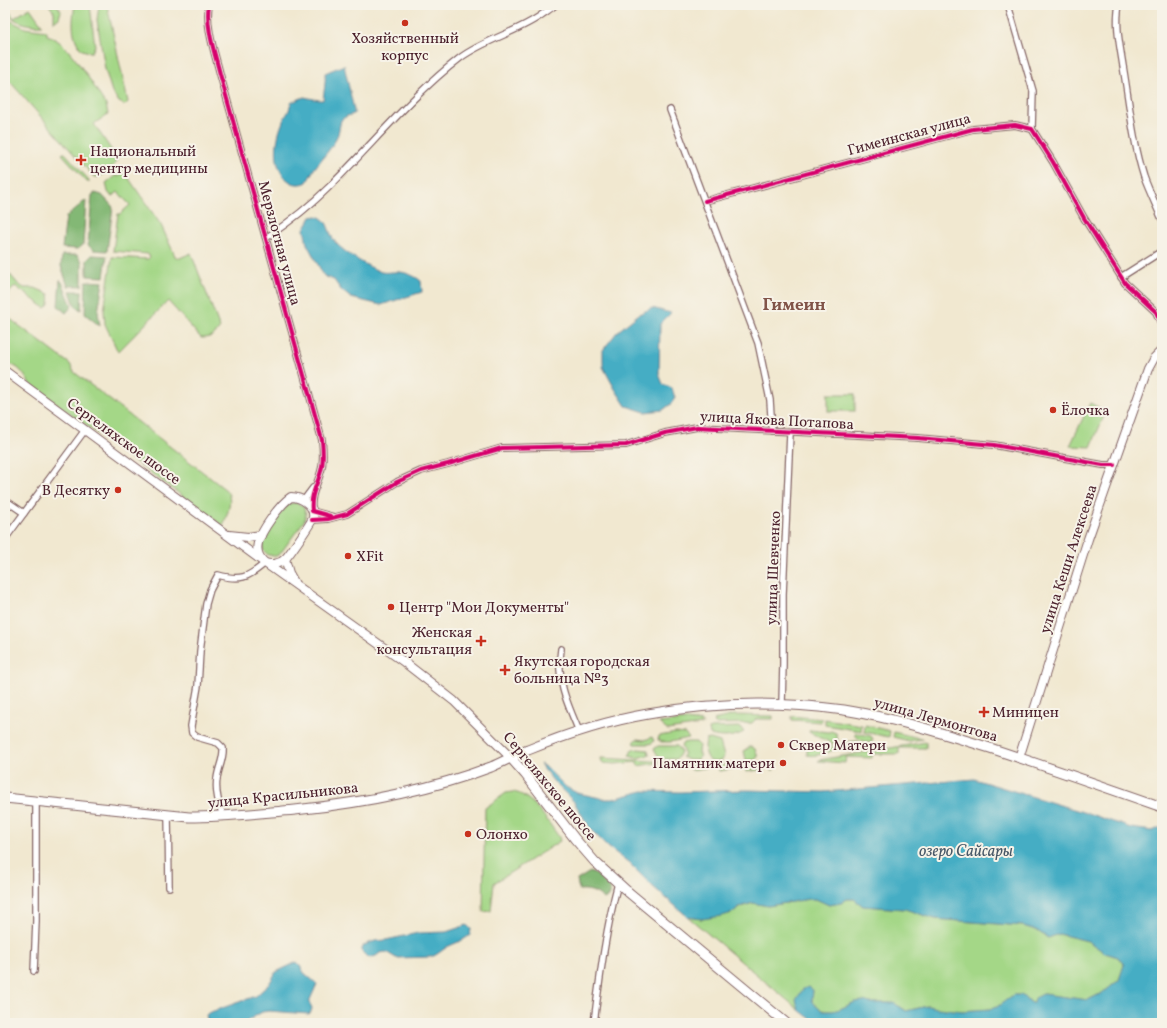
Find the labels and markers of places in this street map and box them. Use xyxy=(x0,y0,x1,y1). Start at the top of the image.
marker: Хозяйственный корпус xyxy=(400,18,410,28)
place label: Хозяйственный корпус xyxy=(351,29,459,67)
place label: Национальный центр медицины xyxy=(90,142,208,180)
marker: Национальный центр медицины xyxy=(75,154,87,166)
place label: Ёлочка xyxy=(1061,401,1110,422)
marker: Ёлочка xyxy=(1048,405,1058,415)
place label: В Десятку xyxy=(42,481,110,502)
marker: В Десятку xyxy=(113,485,123,495)
place label: XFit xyxy=(356,547,384,568)
marker: XFit xyxy=(343,551,353,561)
place label: Центр "Мои Документы" xyxy=(399,598,569,619)
marker: Центр "Мои Документы" xyxy=(386,602,396,612)
place label: Женская консультация xyxy=(376,623,472,661)
marker: Женская консультация xyxy=(475,635,487,647)
place label: Якутская городская больница №3 xyxy=(514,652,650,690)
marker: Якутская городская больница №3 xyxy=(499,664,511,676)
place label: Миницен xyxy=(992,703,1059,724)
marker: Миницен xyxy=(979,707,989,717)
place label: Сквер Матери xyxy=(789,736,886,757)
marker: Сквер Матери xyxy=(776,740,786,750)
place label: Памятник матери xyxy=(652,754,775,775)
marker: Памятник матери xyxy=(778,758,788,768)
place label: Олонхо xyxy=(476,825,528,846)
marker: Олонхо xyxy=(463,829,473,839)

